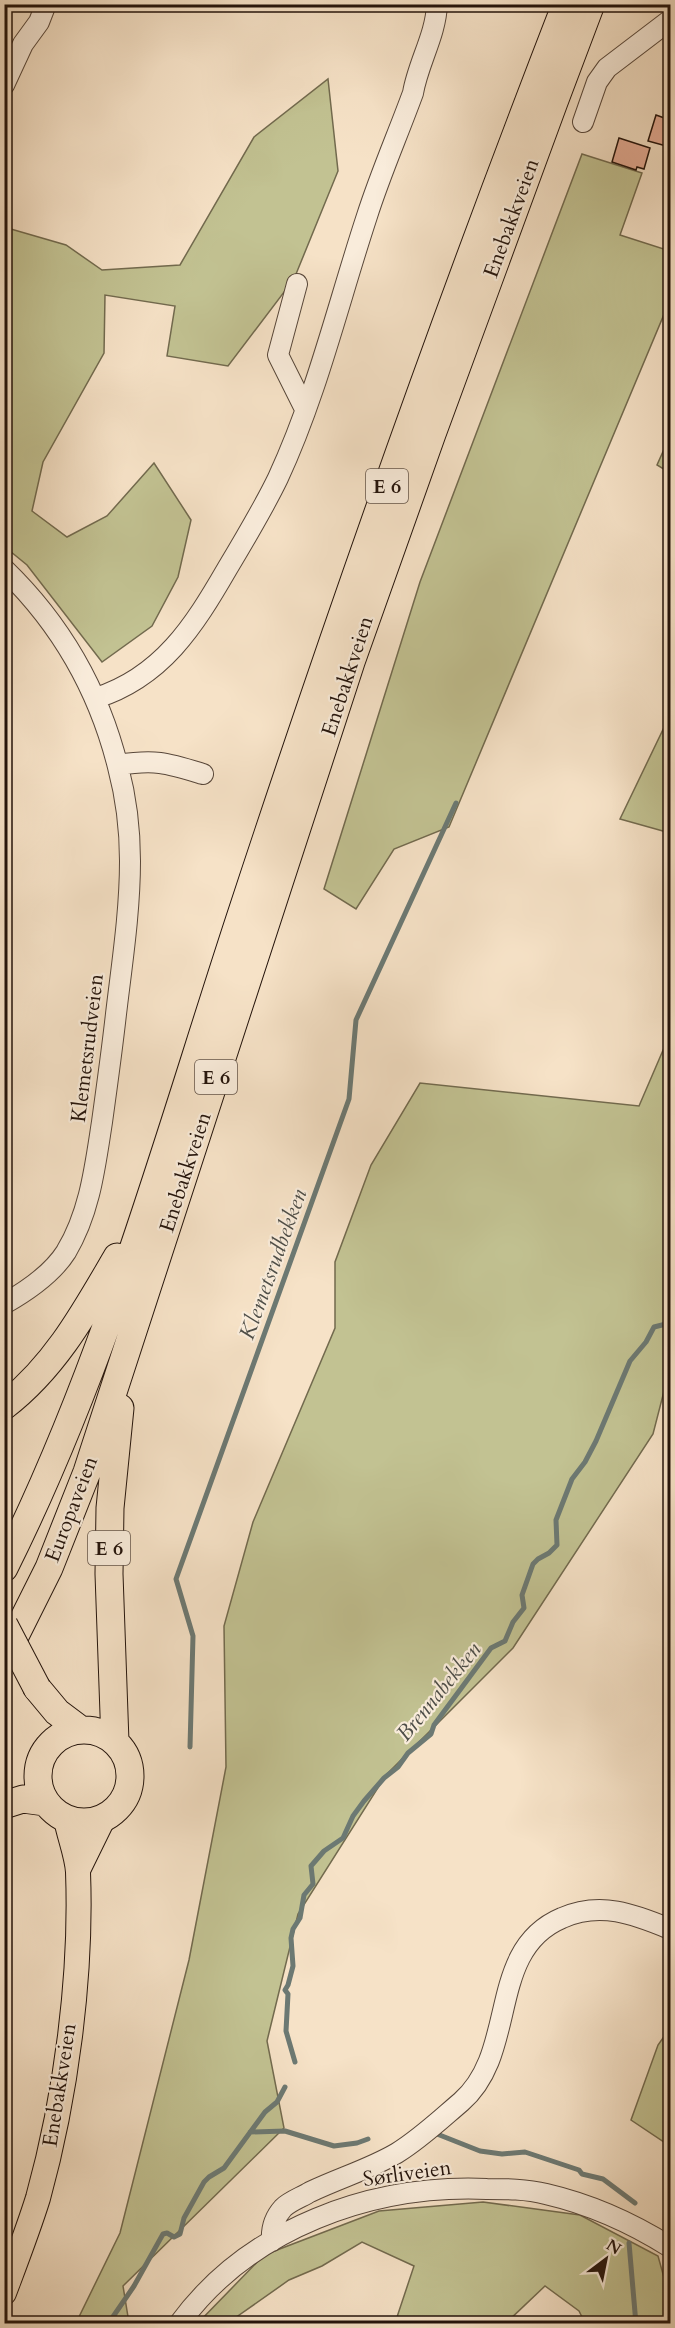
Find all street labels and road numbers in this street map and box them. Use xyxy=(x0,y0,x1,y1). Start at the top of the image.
street label: Enebakkveien xyxy=(477,155,546,282)
road number: E 6 xyxy=(366,469,408,503)
street label: Enebakkveien xyxy=(314,612,381,740)
street label: Klemetsrudveien xyxy=(64,972,111,1124)
road number: E 6 xyxy=(195,1060,237,1094)
street label: Enebakkveien xyxy=(152,1108,219,1236)
street label: Europaveien xyxy=(38,1452,105,1566)
road number: E 6 xyxy=(88,1531,130,1565)
street label: Enebakkveien xyxy=(35,2021,84,2149)
street label: Sørliveien xyxy=(361,2153,453,2194)

